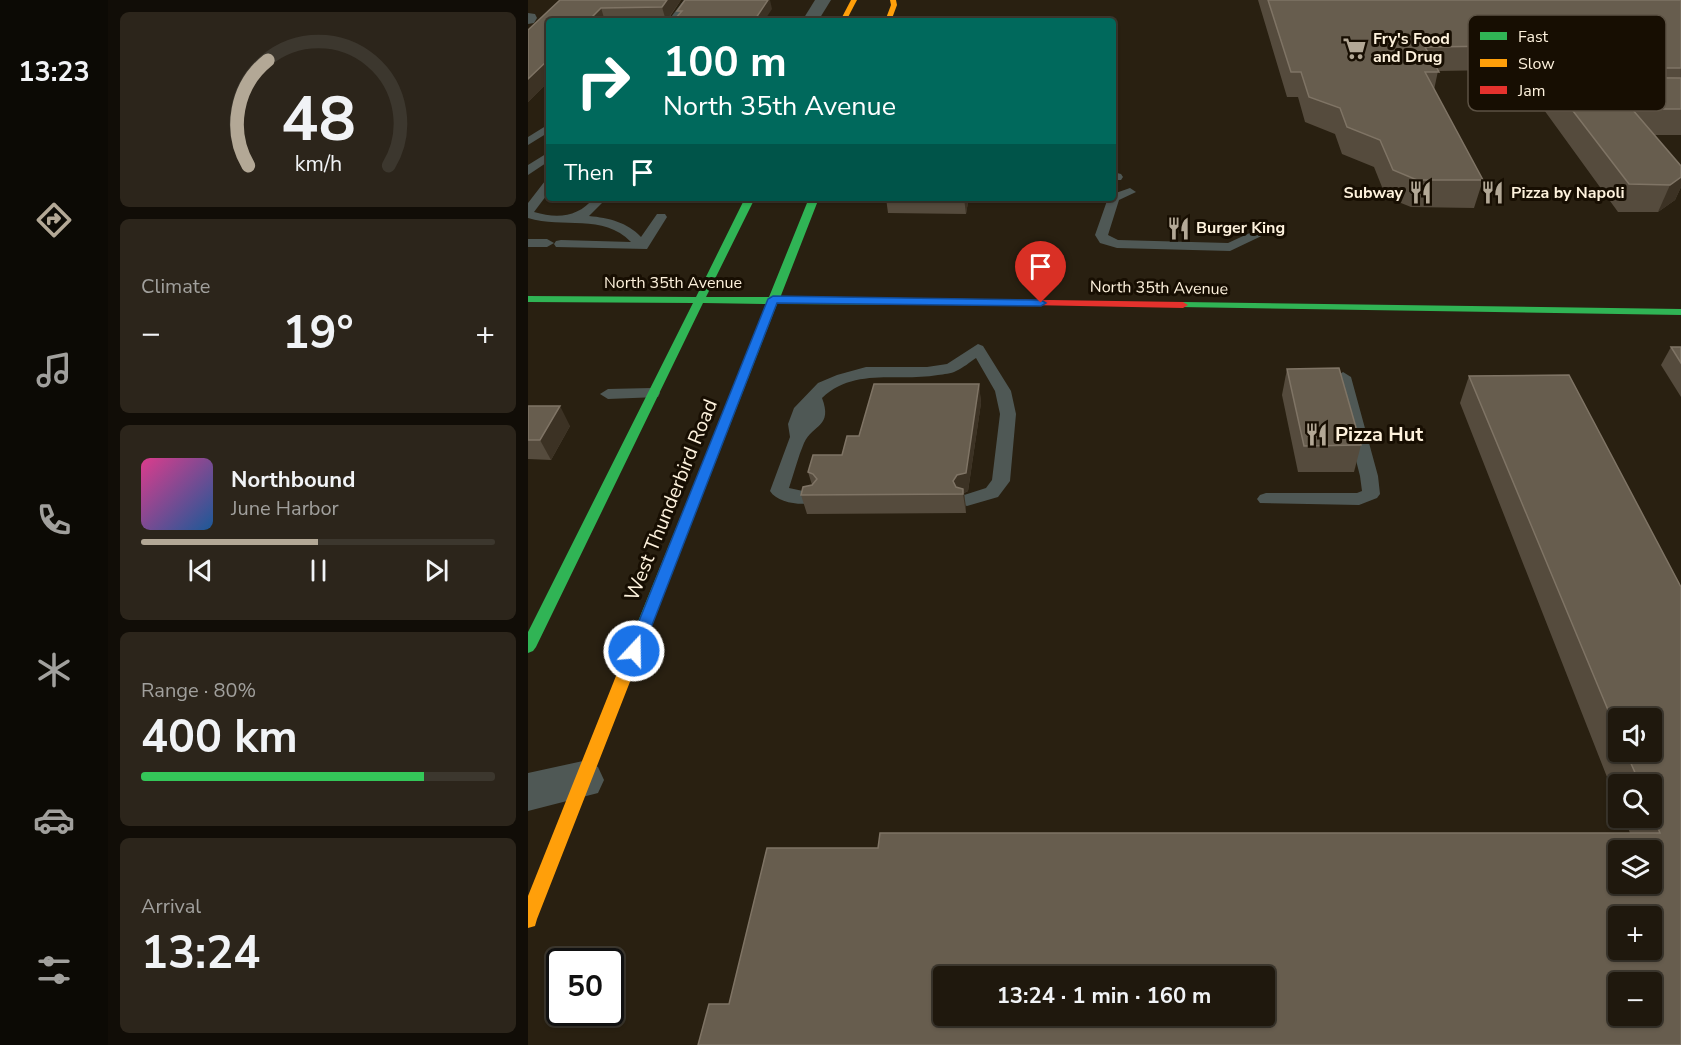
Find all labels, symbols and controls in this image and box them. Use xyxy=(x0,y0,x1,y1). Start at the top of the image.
legend xyxy=(1468,15,1666,111)
text: Fast xyxy=(1518,26,1549,48)
place label: Fry's Food and Drug xyxy=(1373,28,1450,68)
text: 100 m xyxy=(663,34,787,91)
supermarket icon: Fry's Food and Drug xyxy=(1342,35,1368,61)
icon: right xyxy=(564,42,642,120)
text: Slow xyxy=(1518,53,1555,75)
text: 13:23 xyxy=(18,54,90,91)
text: 48 xyxy=(281,77,355,162)
text: Jam xyxy=(1517,80,1545,102)
text: North 35th Avenue xyxy=(663,88,896,125)
text: km/h xyxy=(294,150,342,180)
icon: arrive xyxy=(626,156,659,189)
text: Then xyxy=(564,158,614,188)
restaurant icon: Subway xyxy=(1408,180,1434,206)
restaurant icon: Pizza by Napoli xyxy=(1480,180,1506,206)
place label: Subway xyxy=(1344,182,1404,204)
place label: Pizza by Napoli xyxy=(1511,182,1625,204)
icon: directions xyxy=(33,199,75,241)
restaurant icon: Burger King xyxy=(1165,215,1191,241)
place label: Burger King xyxy=(1196,217,1285,239)
pin xyxy=(1015,241,1066,303)
icon: arrive xyxy=(1024,250,1057,283)
street label: North 35th Avenue xyxy=(604,272,742,294)
text: Climate xyxy=(141,273,210,300)
street label: North 35th Avenue xyxy=(1090,276,1228,300)
text: 19° xyxy=(282,303,354,364)
text: − xyxy=(141,311,161,356)
text: + xyxy=(475,311,495,356)
icon: music xyxy=(33,349,75,391)
street label: West Thunderbird Road xyxy=(618,395,724,605)
restaurant icon: Pizza Hut xyxy=(1304,421,1330,447)
place label: Pizza Hut xyxy=(1335,421,1423,448)
text: Northbound xyxy=(231,465,355,495)
text: June Harbor xyxy=(231,495,339,522)
icon: phone xyxy=(33,499,75,541)
icon: previous xyxy=(184,554,217,587)
icon: pause xyxy=(302,554,335,587)
icon: next xyxy=(420,554,453,587)
position arrow xyxy=(602,619,666,683)
icon: climate xyxy=(33,649,75,691)
text: Range · 80% xyxy=(141,677,256,704)
text: 400 km xyxy=(141,707,298,768)
map controls xyxy=(1608,708,1662,1026)
button: sound xyxy=(1608,708,1662,762)
button: search xyxy=(1608,774,1662,828)
icon: car xyxy=(33,799,75,841)
button: layers xyxy=(1608,840,1662,894)
text: Arrival xyxy=(141,893,201,920)
button: + xyxy=(1608,906,1662,960)
text: 13:24 xyxy=(141,923,260,984)
speed limit sign: 50 xyxy=(546,948,624,1026)
icon: filters xyxy=(33,949,75,991)
button: − xyxy=(1608,972,1662,1026)
text: 13:24 · 1 min · 160 m xyxy=(997,981,1211,1011)

